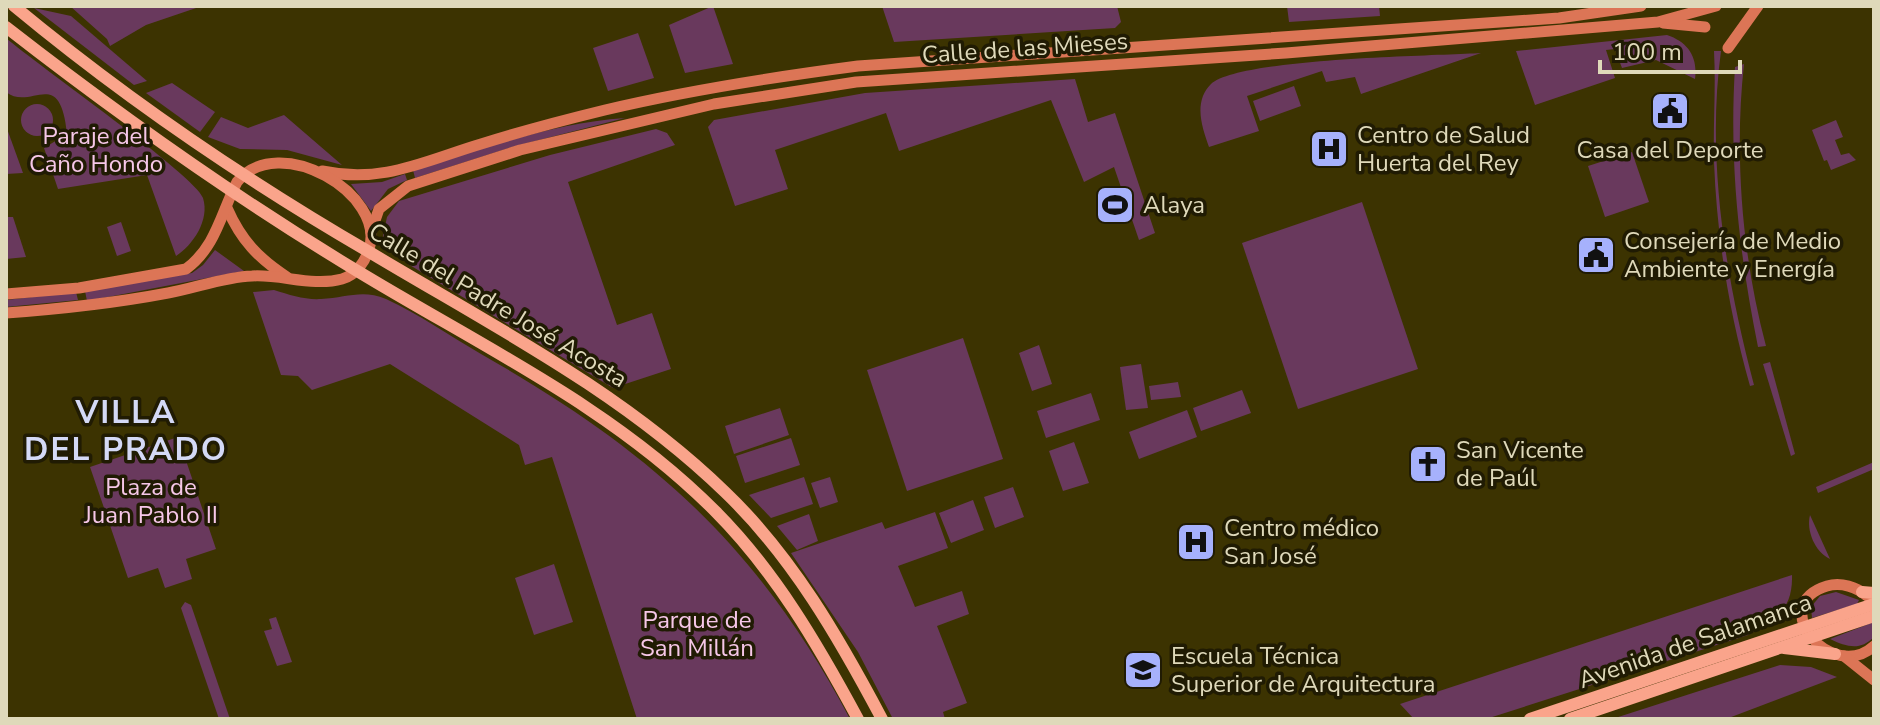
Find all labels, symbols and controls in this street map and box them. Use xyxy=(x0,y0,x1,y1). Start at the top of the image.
scale bar xyxy=(1600,24,1740,74)
street label: Calle de las Mieses xyxy=(921,25,1129,71)
text: 100 m xyxy=(1612,36,1682,68)
public building icon: Casa del Deporte xyxy=(1649,90,1691,132)
place label: Centro de Salud Huerta del Rey xyxy=(1357,119,1530,179)
park label: Paraje del Caño Hondo xyxy=(29,120,163,180)
hospital icon: Centro de Salud Huerta del Rey xyxy=(1308,128,1350,170)
place label: Casa del Deporte xyxy=(1576,134,1764,166)
sports icon: Alaya xyxy=(1094,184,1136,226)
place label: Alaya xyxy=(1143,189,1205,221)
street label: Calle del Padre José Acosta xyxy=(363,215,633,395)
place label: Consejería de Medio Ambiente y Energía xyxy=(1624,225,1841,285)
public building icon: Consejería de Medio Ambiente y Energía xyxy=(1575,234,1617,276)
district label: VILLA DEL PRADO xyxy=(24,391,228,471)
place label: San Vicente de Paúl xyxy=(1456,434,1584,494)
church icon: San Vicente de Paúl xyxy=(1407,443,1449,485)
park label: Plaza de Juan Pablo II xyxy=(83,471,218,531)
place label: Centro médico San José xyxy=(1224,512,1379,572)
hospital icon: Centro médico San José xyxy=(1175,521,1217,563)
street label: Avenida de Salamanca xyxy=(1574,586,1816,696)
park label: Parque de San Millán xyxy=(640,604,754,664)
place label: Escuela Técnica Superior de Arquitectura xyxy=(1171,640,1435,700)
school or university icon: Escuela Técnica Superior de Arquitectura xyxy=(1122,649,1164,691)

